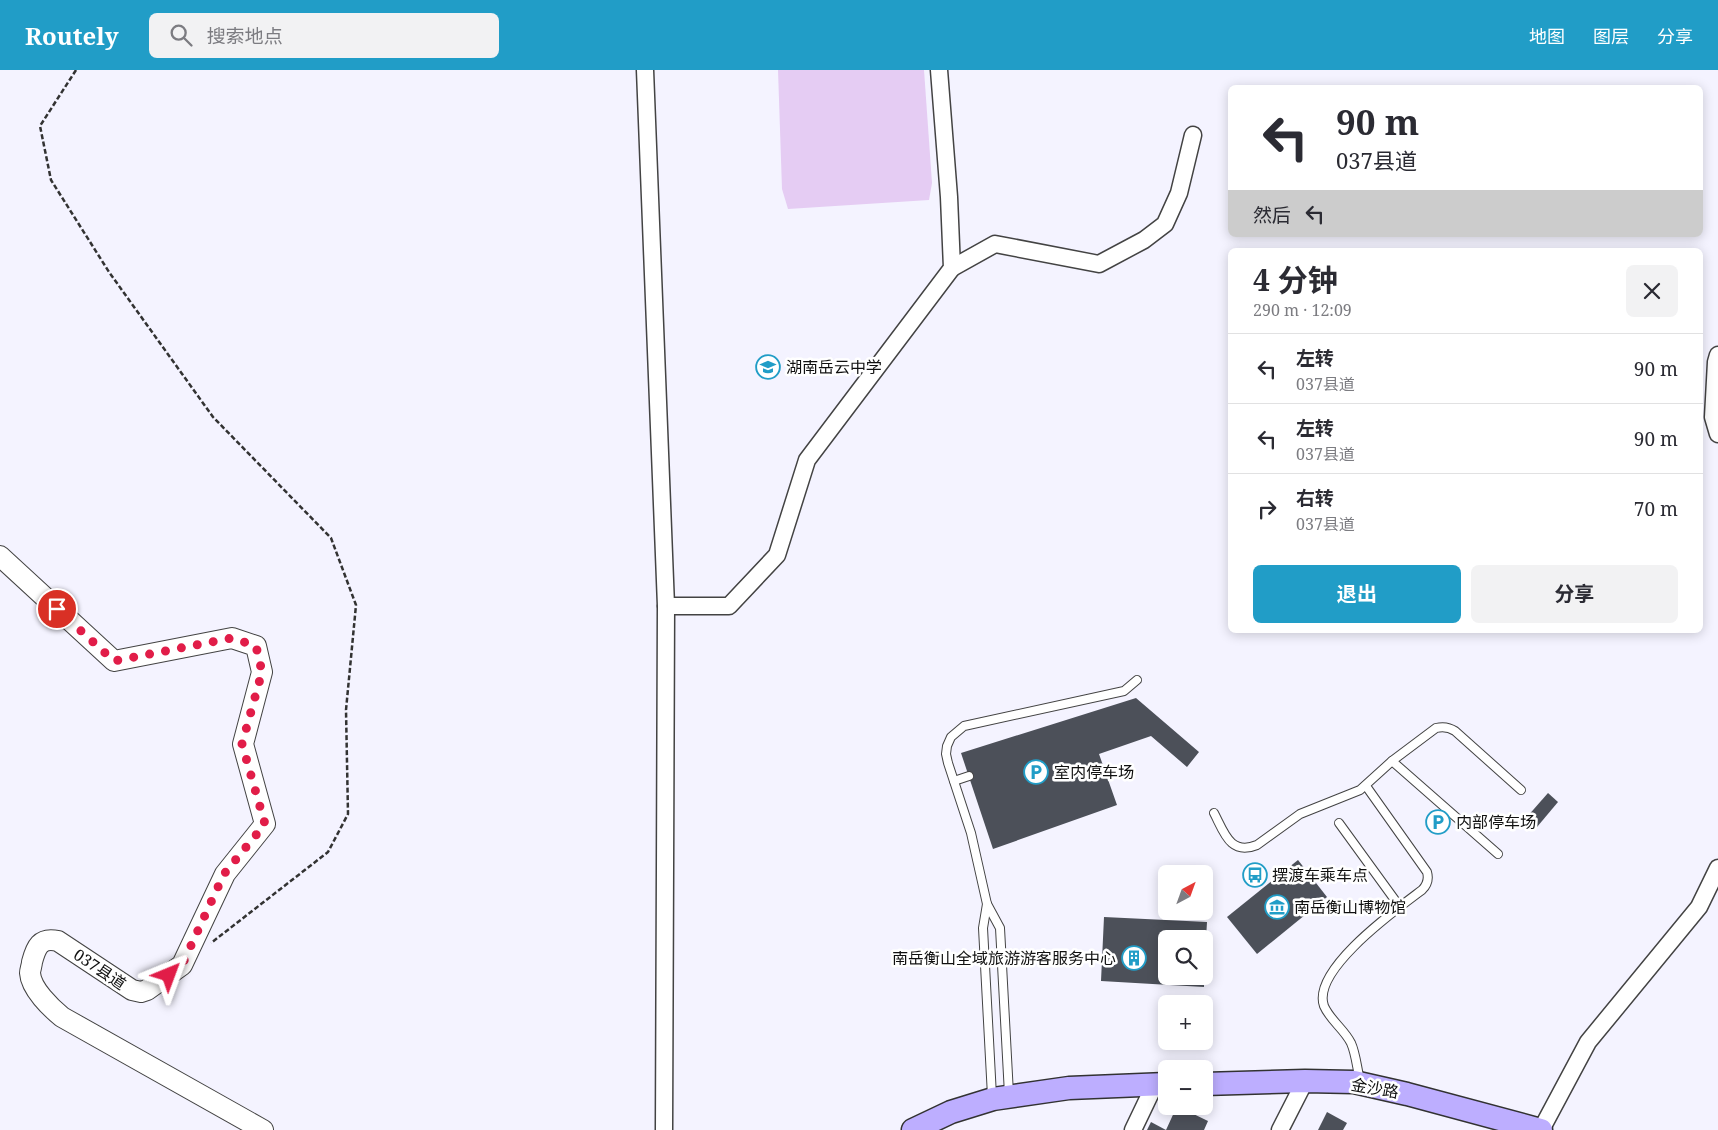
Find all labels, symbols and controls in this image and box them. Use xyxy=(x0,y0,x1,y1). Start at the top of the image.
search box xyxy=(149,13,499,58)
text: Routely xyxy=(25,19,119,52)
icon: search xyxy=(167,21,195,49)
text: 搜索地点 xyxy=(207,23,283,49)
text: 地图 xyxy=(1529,24,1565,48)
text: 图层 xyxy=(1593,24,1629,48)
text: 分享 xyxy=(1657,24,1693,48)
text: 90 m xyxy=(1336,98,1419,145)
icon: left xyxy=(1253,105,1318,170)
text: 037县道 xyxy=(1336,145,1417,175)
icon: left xyxy=(1301,200,1329,228)
text: 然后 xyxy=(1253,202,1291,228)
text: 4 分钟 xyxy=(1253,259,1338,300)
button: close xyxy=(1626,265,1678,317)
text: 290 m · 12:09 xyxy=(1253,299,1352,321)
text: 左转 xyxy=(1296,345,1334,371)
school or university icon: 湖南岳云中学 xyxy=(755,354,781,380)
icon: left xyxy=(1253,355,1281,383)
place label: 湖南岳云中学 xyxy=(786,356,882,378)
text: 90 m xyxy=(1634,356,1678,382)
text: 037县道 xyxy=(1296,373,1355,395)
text: 左转 xyxy=(1296,415,1334,441)
icon: left xyxy=(1253,425,1281,453)
text: 90 m xyxy=(1634,426,1678,452)
text: 037县道 xyxy=(1296,443,1355,465)
text: 右转 xyxy=(1296,485,1334,511)
icon: right xyxy=(1253,495,1281,523)
text: 70 m xyxy=(1634,496,1678,522)
text: 037县道 xyxy=(1296,513,1355,535)
button: 退出 xyxy=(1253,565,1461,623)
button: 分享 xyxy=(1471,565,1678,623)
pin xyxy=(36,588,78,630)
icon: arrive xyxy=(43,595,71,623)
parking icon: 室内停车场 xyxy=(1023,759,1049,785)
place label: 室内停车场 xyxy=(1054,761,1134,783)
parking icon: 内部停车场 xyxy=(1425,809,1451,835)
place label: 内部停车场 xyxy=(1456,811,1536,833)
bus stop icon: 摆渡车乘车点 xyxy=(1242,862,1268,888)
place label: 摆渡车乘车点 xyxy=(1272,864,1368,886)
north arrow xyxy=(1158,865,1212,920)
map controls xyxy=(1158,865,1213,1115)
museum icon: 南岳衡山博物馆 xyxy=(1264,894,1290,920)
place label: 南岳衡山博物馆 xyxy=(1294,896,1406,918)
button: search xyxy=(1158,930,1213,985)
street label: 037县道 xyxy=(69,943,131,995)
building icon: 南岳衡山全域旅游游客服务中心 xyxy=(1121,945,1147,971)
place label: 南岳衡山全域旅游游客服务中心 xyxy=(892,947,1116,969)
position arrow xyxy=(142,948,194,1000)
button: + xyxy=(1158,995,1213,1050)
button: − xyxy=(1158,1060,1213,1115)
street label: 金沙路 xyxy=(1349,1073,1401,1103)

